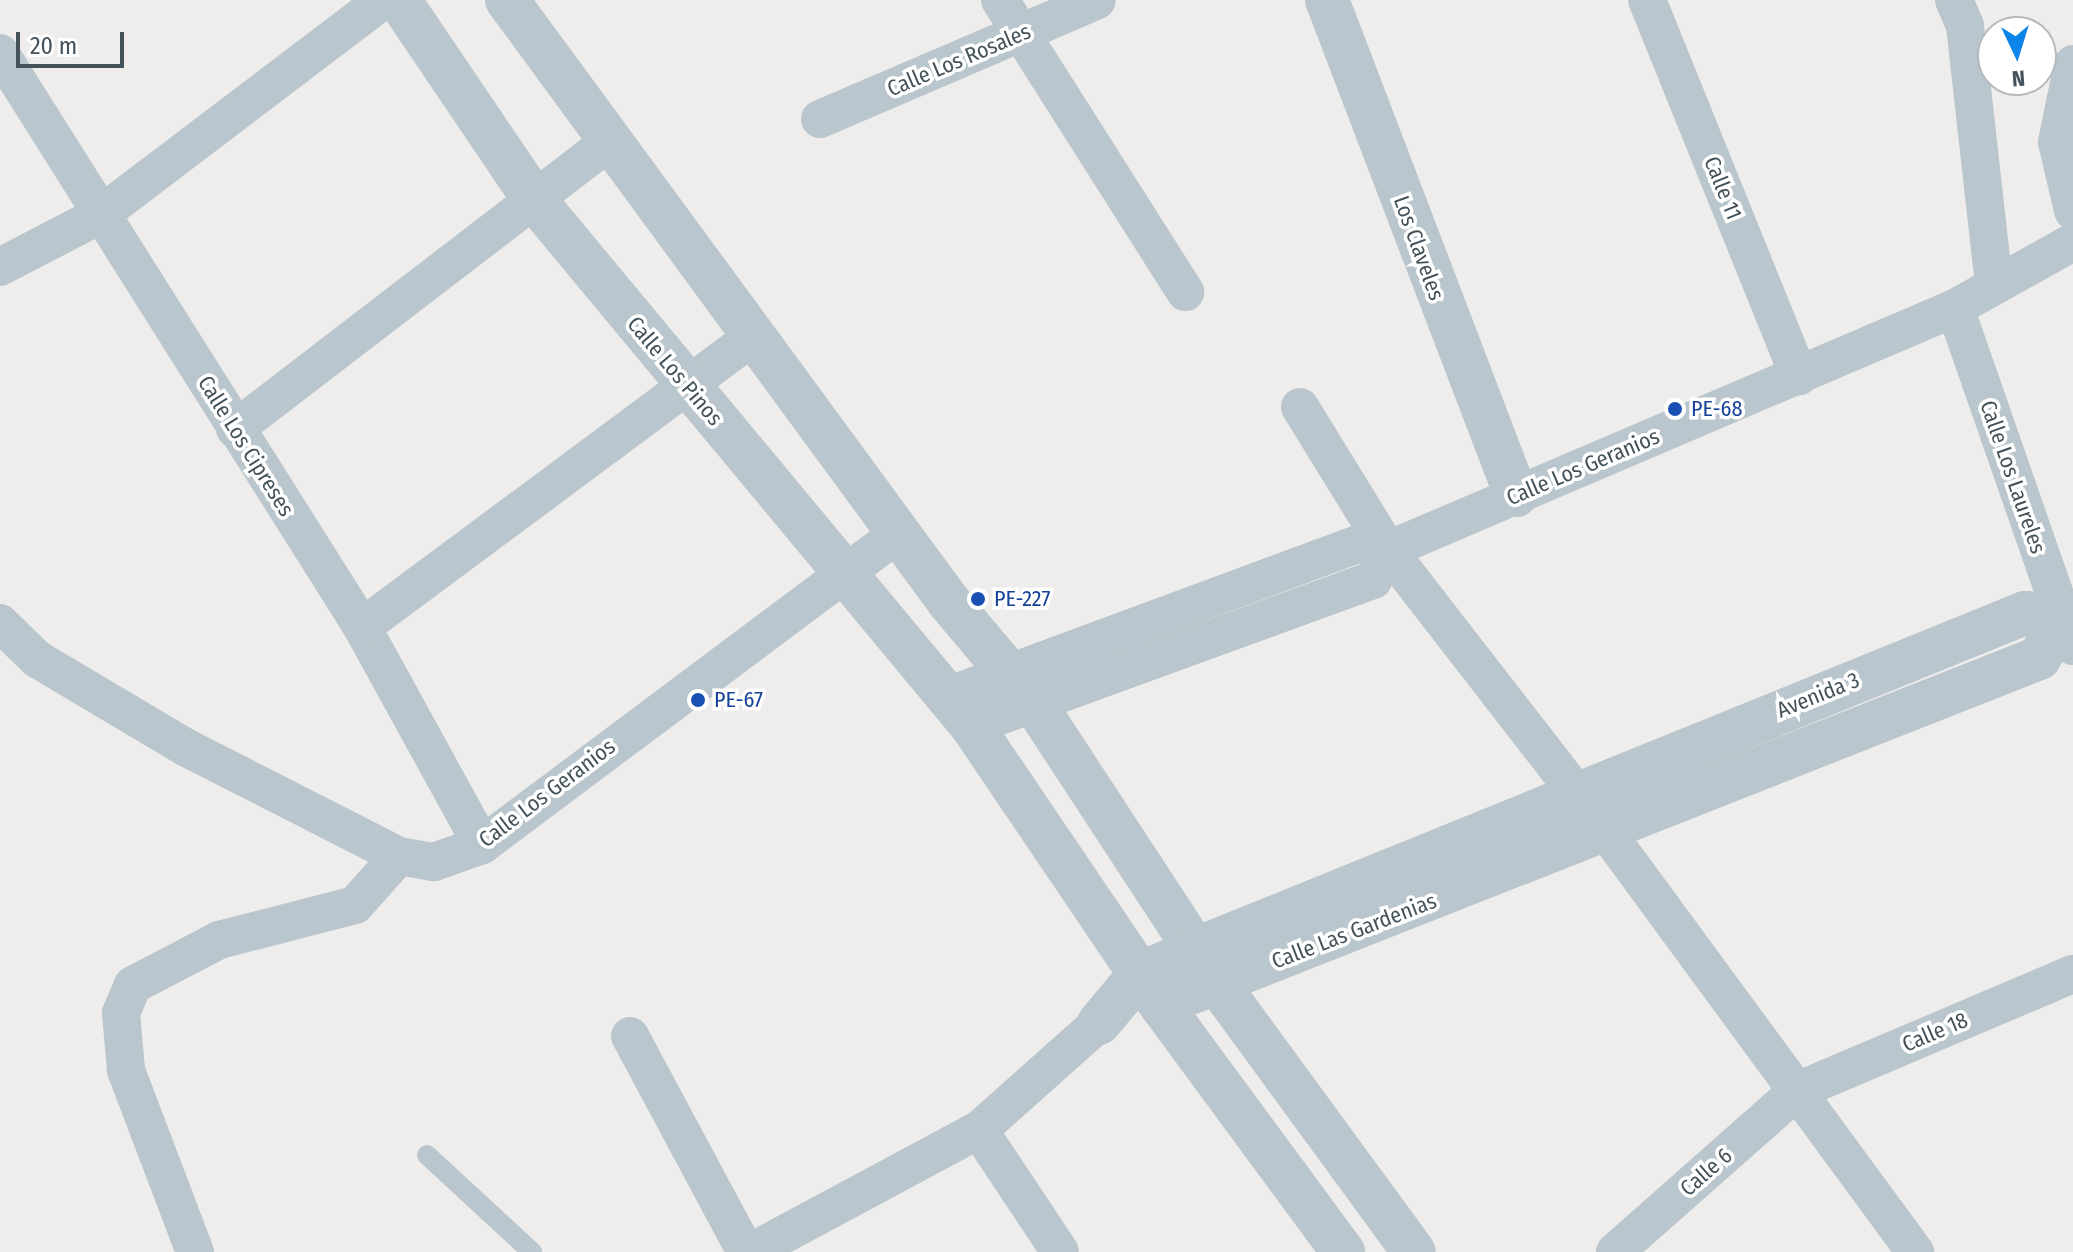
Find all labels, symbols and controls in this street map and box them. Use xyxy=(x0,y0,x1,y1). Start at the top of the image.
scale bar xyxy=(20,16,128,66)
north arrow xyxy=(1977,16,2057,96)
street label: Calle Los Rosales xyxy=(883,18,1035,102)
text: 20 m xyxy=(30,32,77,60)
text: N xyxy=(2011,65,2026,92)
street label: Calle 11 xyxy=(1698,152,1748,224)
street label: Los Claveles xyxy=(1388,192,1450,304)
street label: Calle Los Pinos xyxy=(622,311,728,431)
street label: Calle Los Cipreses xyxy=(192,371,300,521)
place label: PE-68 xyxy=(1691,396,1742,422)
street label: Calle Los Laureles xyxy=(1974,397,2052,557)
marker: PE-68 xyxy=(1666,400,1684,418)
street label: Calle Los Geranios xyxy=(1502,423,1664,511)
place label: PE-227 xyxy=(994,586,1050,612)
marker: PE-227 xyxy=(969,590,987,608)
street label: Avenida 3 xyxy=(1773,666,1863,724)
place label: PE-67 xyxy=(714,687,763,713)
marker: PE-67 xyxy=(689,691,707,709)
street label: Calle Los Geranios xyxy=(474,733,620,853)
street label: Calle Las Gardenias xyxy=(1268,887,1440,975)
street label: Calle 18 xyxy=(1898,1006,1972,1058)
street label: Calle 6 xyxy=(1675,1142,1737,1202)

